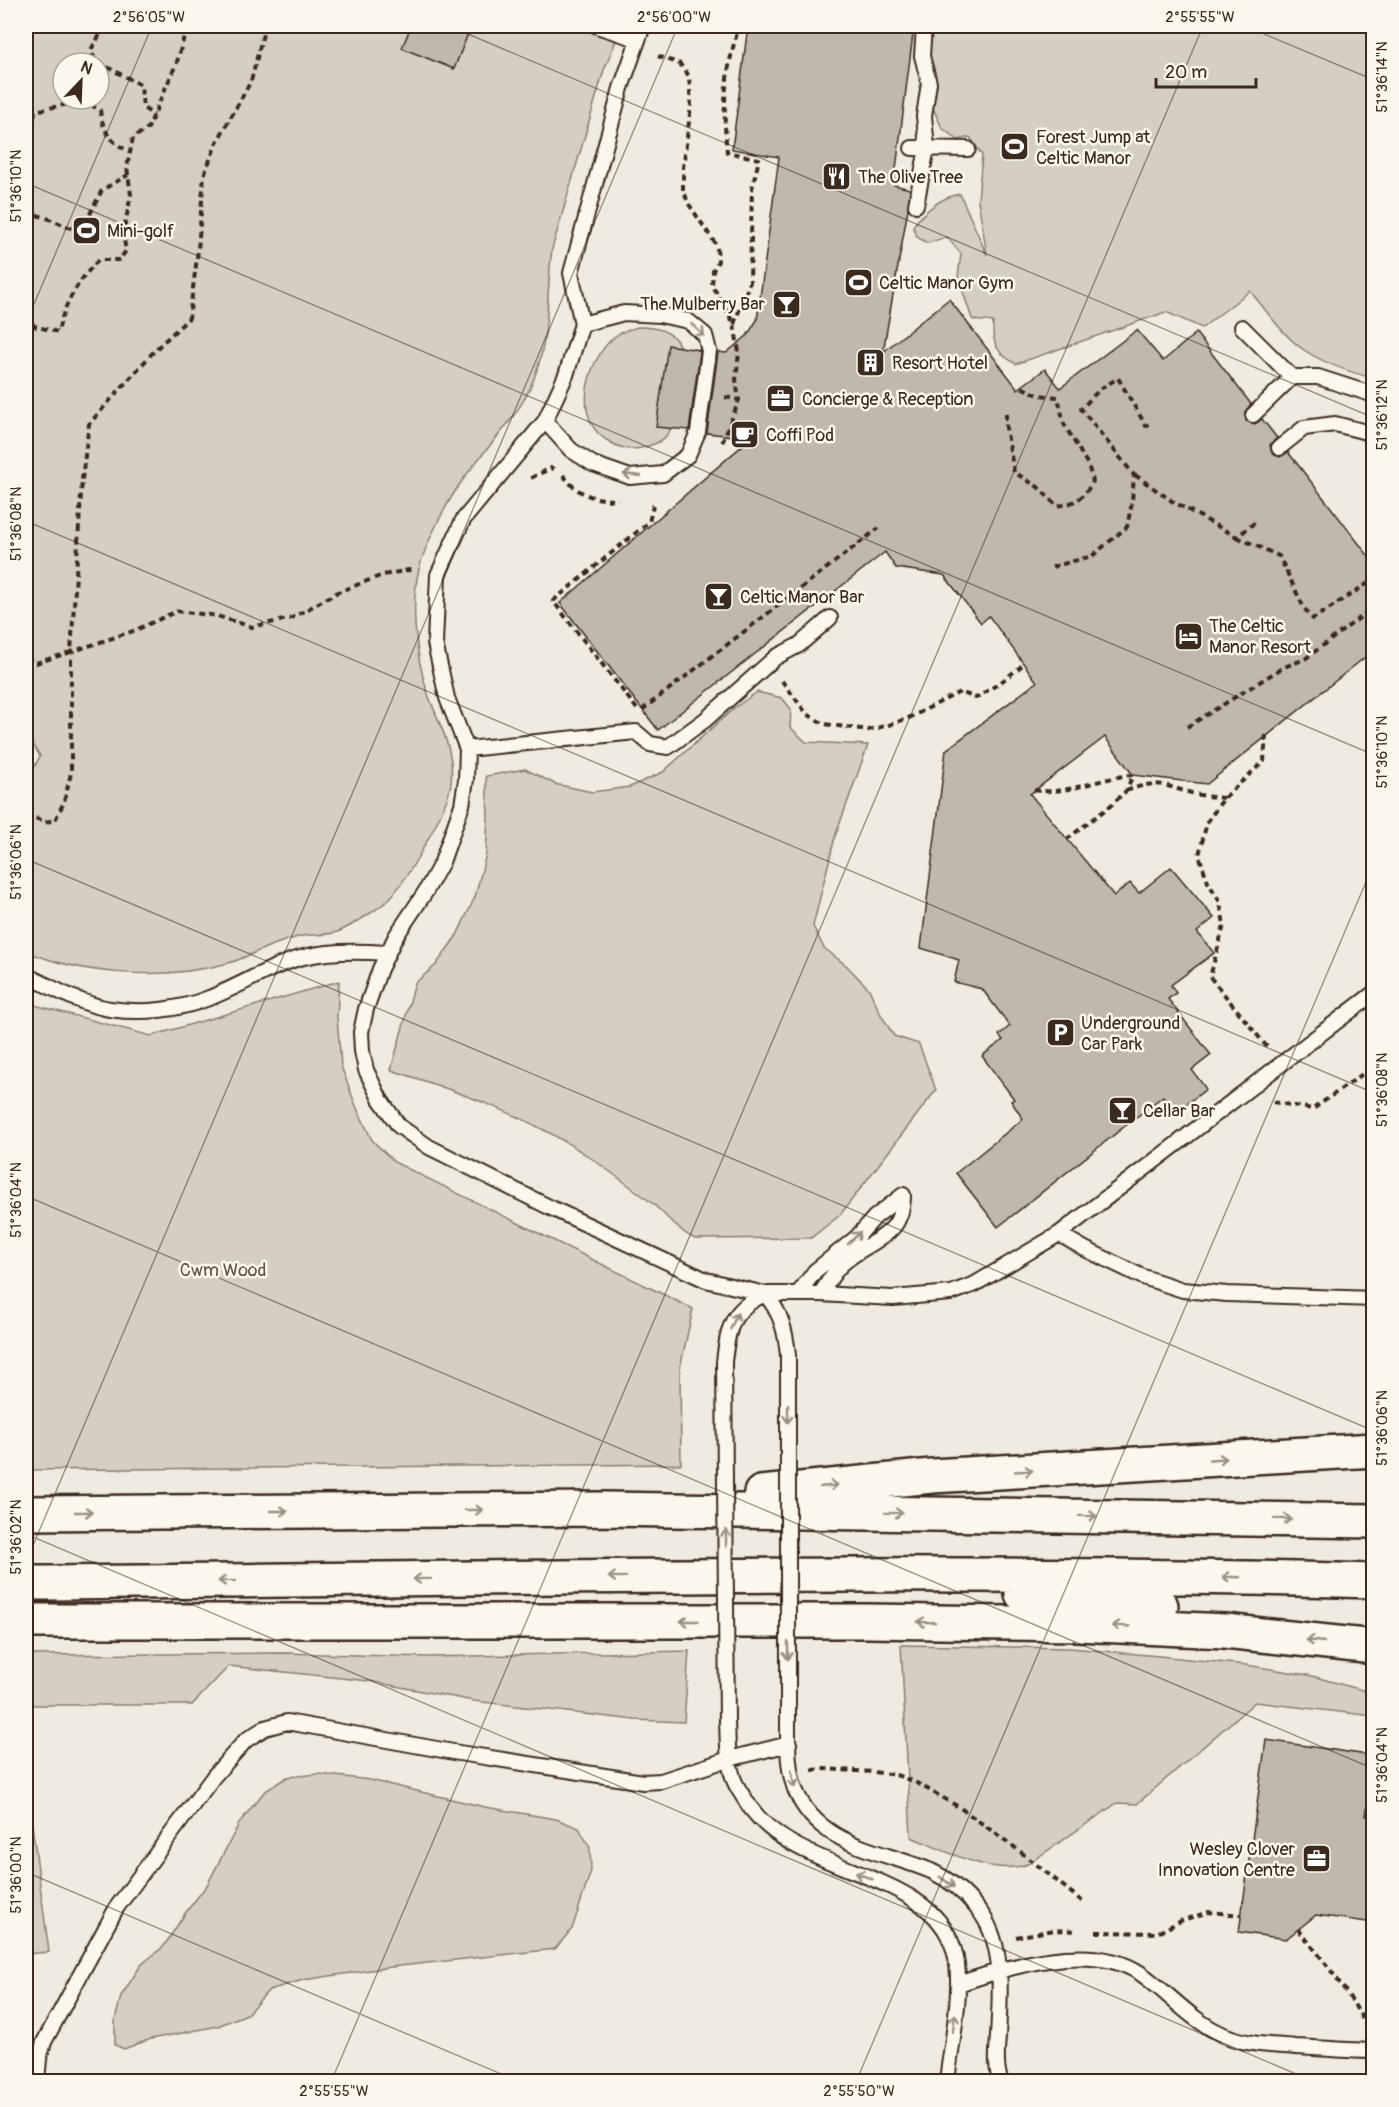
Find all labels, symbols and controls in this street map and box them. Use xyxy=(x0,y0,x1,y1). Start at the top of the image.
text: 2°56'05"W xyxy=(113,8,185,27)
text: 2°56'00"W xyxy=(637,8,711,27)
text: 2°55'55"W xyxy=(1165,8,1235,27)
text: 51°36'14"N xyxy=(1373,41,1392,113)
north arrow xyxy=(51,51,111,111)
scale bar xyxy=(1156,51,1256,89)
text: N xyxy=(78,57,96,80)
text: 20 m xyxy=(1165,61,1207,84)
place label: Forest Jump at Celtic Manor xyxy=(1036,126,1151,170)
sports icon: Forest Jump at Celtic Manor xyxy=(999,131,1031,163)
text: 51°36'10"N xyxy=(7,150,26,222)
restaurant icon: The Olive Tree xyxy=(821,161,853,193)
place label: The Olive Tree xyxy=(858,166,963,189)
sports icon: Mini-golf xyxy=(70,215,102,247)
place label: Mini-golf xyxy=(107,220,175,243)
sports icon: Celtic Manor Gym xyxy=(842,267,874,299)
place label: Celtic Manor Gym xyxy=(879,272,1014,295)
bar icon: The Mulberry Bar xyxy=(770,288,802,320)
place label: The Mulberry Bar xyxy=(640,293,766,316)
one-way arrow xyxy=(690,323,705,337)
building icon: Resort Hotel xyxy=(855,347,887,379)
place label: Resort Hotel xyxy=(892,352,988,375)
text: 51°36'12"N xyxy=(1373,379,1392,451)
office icon: Concierge & Reception xyxy=(765,383,797,415)
place label: Concierge & Reception xyxy=(802,388,973,411)
cafe icon: Coffi Pod xyxy=(729,419,761,451)
place label: Coffi Pod xyxy=(766,424,834,447)
one-way arrow xyxy=(622,469,642,480)
text: 51°36'08"N xyxy=(7,487,26,561)
bar icon: Celtic Manor Bar xyxy=(703,581,735,613)
place label: Celtic Manor Bar xyxy=(740,586,865,609)
place label: The Celtic Manor Resort xyxy=(1209,615,1312,659)
hotel icon: The Celtic Manor Resort xyxy=(1172,620,1204,652)
text: 51°36'10"N xyxy=(1373,716,1392,788)
text: 51°36'06"N xyxy=(7,824,26,900)
place label: Underground Car Park xyxy=(1081,1012,1180,1056)
parking icon: Underground Car Park xyxy=(1044,1017,1076,1049)
text: 51°36'08"N xyxy=(1373,1053,1392,1127)
bar icon: Cellar Bar xyxy=(1106,1095,1138,1127)
place label: Cellar Bar xyxy=(1143,1100,1216,1123)
text: 51°36'04"N xyxy=(7,1162,26,1238)
one-way arrow xyxy=(847,1231,862,1246)
park label: Cwm Wood xyxy=(180,1259,266,1282)
one-way arrow xyxy=(729,1312,740,1330)
text: 51°36'06"N xyxy=(1373,1390,1392,1466)
one-way arrow xyxy=(782,1404,794,1424)
one-way arrow xyxy=(1208,1453,1228,1464)
one-way arrow xyxy=(1013,1465,1033,1476)
one-way arrow xyxy=(819,1480,839,1491)
text: 51°36'02"N xyxy=(7,1499,26,1575)
one-way arrow xyxy=(463,1504,483,1516)
one-way arrow xyxy=(268,1505,288,1517)
one-way arrow xyxy=(73,1506,93,1518)
one-way arrow xyxy=(883,1507,903,1519)
one-way arrow xyxy=(1078,1510,1098,1522)
one-way arrow xyxy=(1273,1513,1293,1525)
one-way arrow xyxy=(720,1528,732,1548)
one-way arrow xyxy=(608,1571,628,1583)
one-way arrow xyxy=(1222,1571,1242,1583)
one-way arrow xyxy=(413,1573,433,1585)
one-way arrow xyxy=(218,1575,238,1587)
one-way arrow xyxy=(680,1615,700,1627)
one-way arrow xyxy=(917,1616,937,1628)
one-way arrow xyxy=(1112,1620,1132,1631)
one-way arrow xyxy=(1306,1635,1326,1646)
one-way arrow xyxy=(782,1641,794,1661)
text: 51°36'04"N xyxy=(1373,1727,1392,1803)
one-way arrow xyxy=(788,1768,799,1788)
text: 51°36'00"N xyxy=(7,1836,26,1914)
place label: Wesley Clover Innovation Centre xyxy=(1158,1838,1296,1882)
office icon: Wesley Clover Innovation Centre xyxy=(1300,1843,1332,1875)
one-way arrow xyxy=(856,1870,874,1881)
one-way arrow xyxy=(939,1875,956,1888)
one-way arrow xyxy=(948,2014,959,2034)
text: 2°55'55"W xyxy=(299,2082,369,2101)
text: 2°55'50"W xyxy=(823,2082,895,2101)

